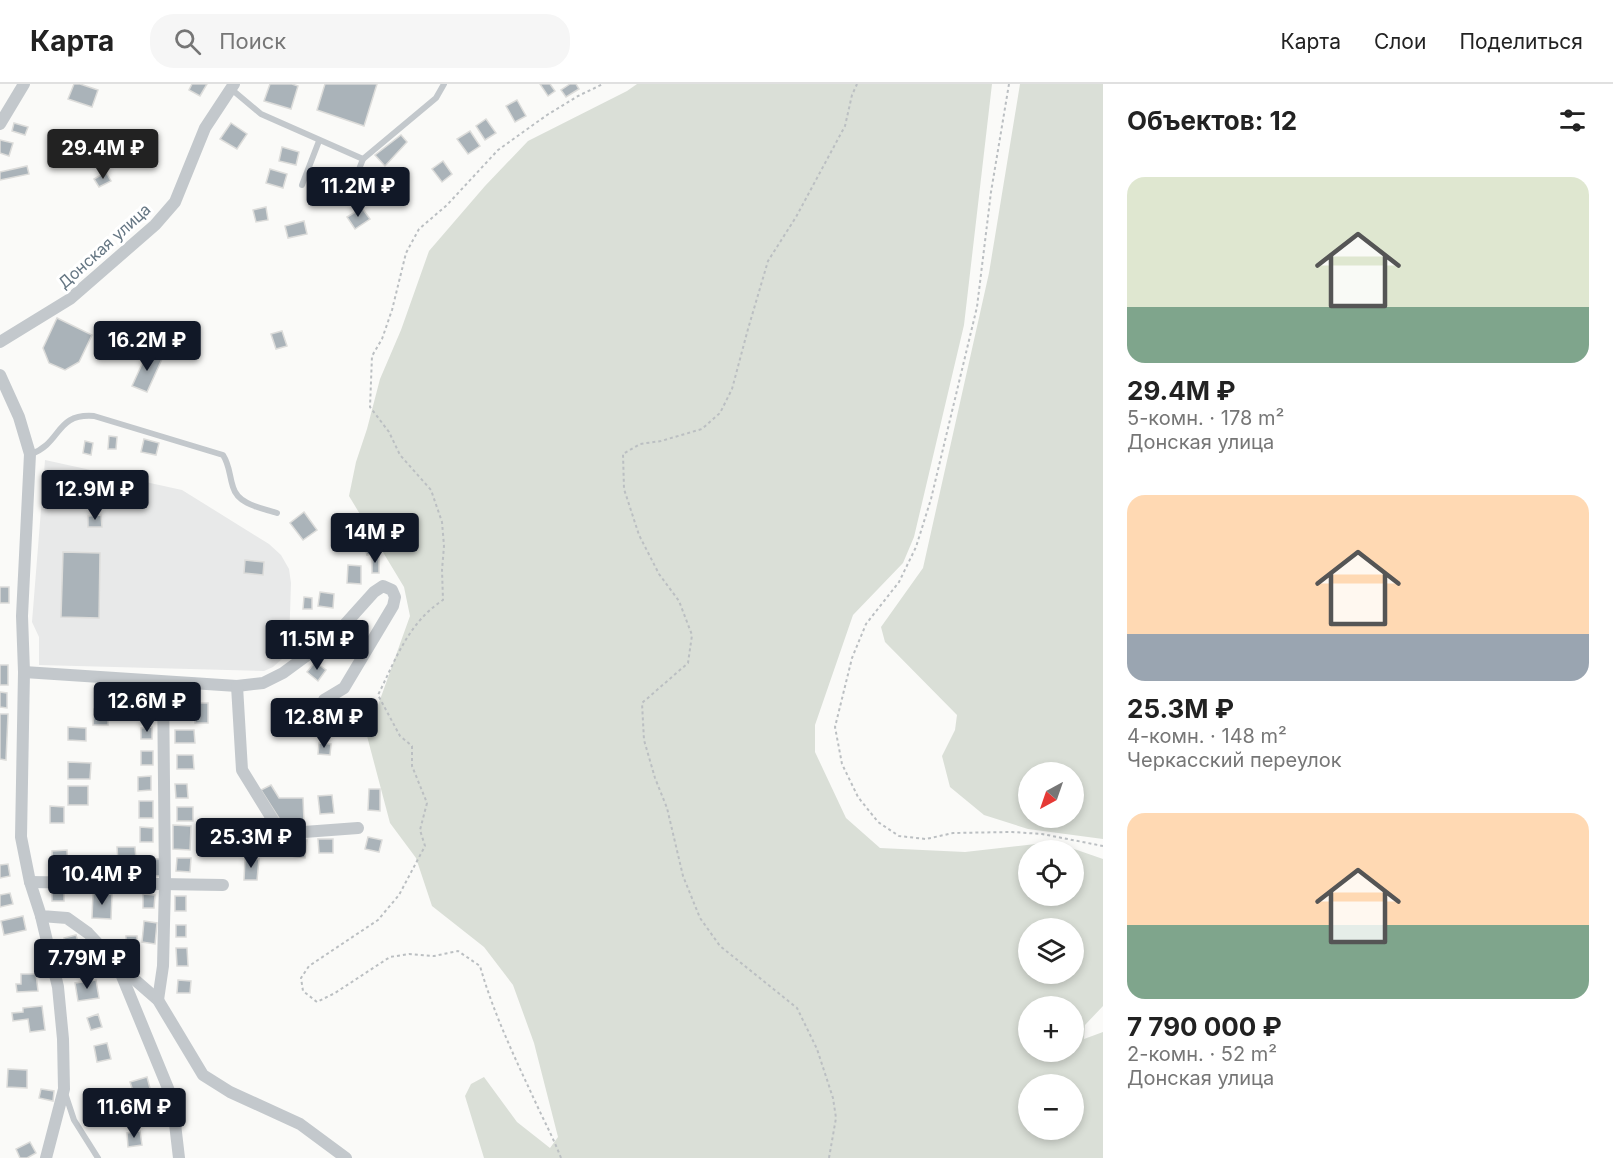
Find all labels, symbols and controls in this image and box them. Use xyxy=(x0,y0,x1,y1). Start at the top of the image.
search box xyxy=(150,14,570,68)
text: Карта xyxy=(30,24,114,58)
icon: search xyxy=(171,25,204,58)
text: Поиск xyxy=(219,28,286,54)
text: Карта xyxy=(1281,29,1341,54)
text: Слои xyxy=(1374,29,1426,54)
text: Поделиться xyxy=(1459,29,1583,54)
icon: filters xyxy=(1556,104,1589,137)
text: Объектов: 12 xyxy=(1127,105,1297,136)
pin: 29.4M ₽ xyxy=(48,129,158,180)
text: 29.4M ₽ xyxy=(61,136,145,160)
pin: 11.2M ₽ xyxy=(303,167,413,218)
text: 11.2M ₽ xyxy=(321,174,395,198)
street label: Донская улица xyxy=(54,199,154,293)
icon: home xyxy=(1304,216,1412,324)
pin: 16.2M ₽ xyxy=(92,321,202,372)
text: 16.2M ₽ xyxy=(108,328,186,352)
text: 29.4M ₽ xyxy=(1127,375,1235,406)
text: 5-комн. · 178 m² xyxy=(1127,406,1284,430)
text: Донская улица xyxy=(1127,430,1274,454)
pin: 12.9M ₽ xyxy=(40,470,150,521)
text: 12.9M ₽ xyxy=(56,477,134,501)
pin: 14M ₽ xyxy=(333,513,417,564)
text: 14M ₽ xyxy=(345,520,405,544)
icon: home xyxy=(1304,534,1412,642)
pin: 11.5M ₽ xyxy=(262,620,372,671)
text: 11.5M ₽ xyxy=(280,627,354,651)
pin: 12.6M ₽ xyxy=(92,682,202,733)
text: 12.6M ₽ xyxy=(108,689,186,713)
text: 25.3M ₽ xyxy=(1127,693,1234,724)
pin: 12.8M ₽ xyxy=(269,698,379,749)
text: 12.8M ₽ xyxy=(285,705,363,729)
text: 4-комн. · 148 m² xyxy=(1127,724,1287,748)
text: Черкасский переулок xyxy=(1127,748,1342,772)
north arrow xyxy=(1018,762,1084,828)
map controls xyxy=(1018,762,1084,1140)
pin: 25.3M ₽ xyxy=(196,818,306,869)
text: 25.3M ₽ xyxy=(210,825,292,849)
button: locate xyxy=(1018,840,1084,906)
icon: home xyxy=(1304,852,1412,960)
pin: 10.4M ₽ xyxy=(47,855,157,906)
text: 10.4M ₽ xyxy=(62,862,142,886)
button: layers xyxy=(1018,918,1084,984)
pin: 7.79M ₽ xyxy=(32,939,142,990)
text: 7.79M ₽ xyxy=(48,946,126,970)
button: + xyxy=(1018,996,1084,1062)
text: 7 790 000 ₽ xyxy=(1127,1011,1282,1042)
text: 2-комн. · 52 m² xyxy=(1127,1042,1277,1066)
text: Донская улица xyxy=(1127,1066,1274,1090)
button: − xyxy=(1018,1074,1084,1140)
pin: 11.6M ₽ xyxy=(79,1088,189,1139)
text: 11.6M ₽ xyxy=(97,1095,171,1119)

